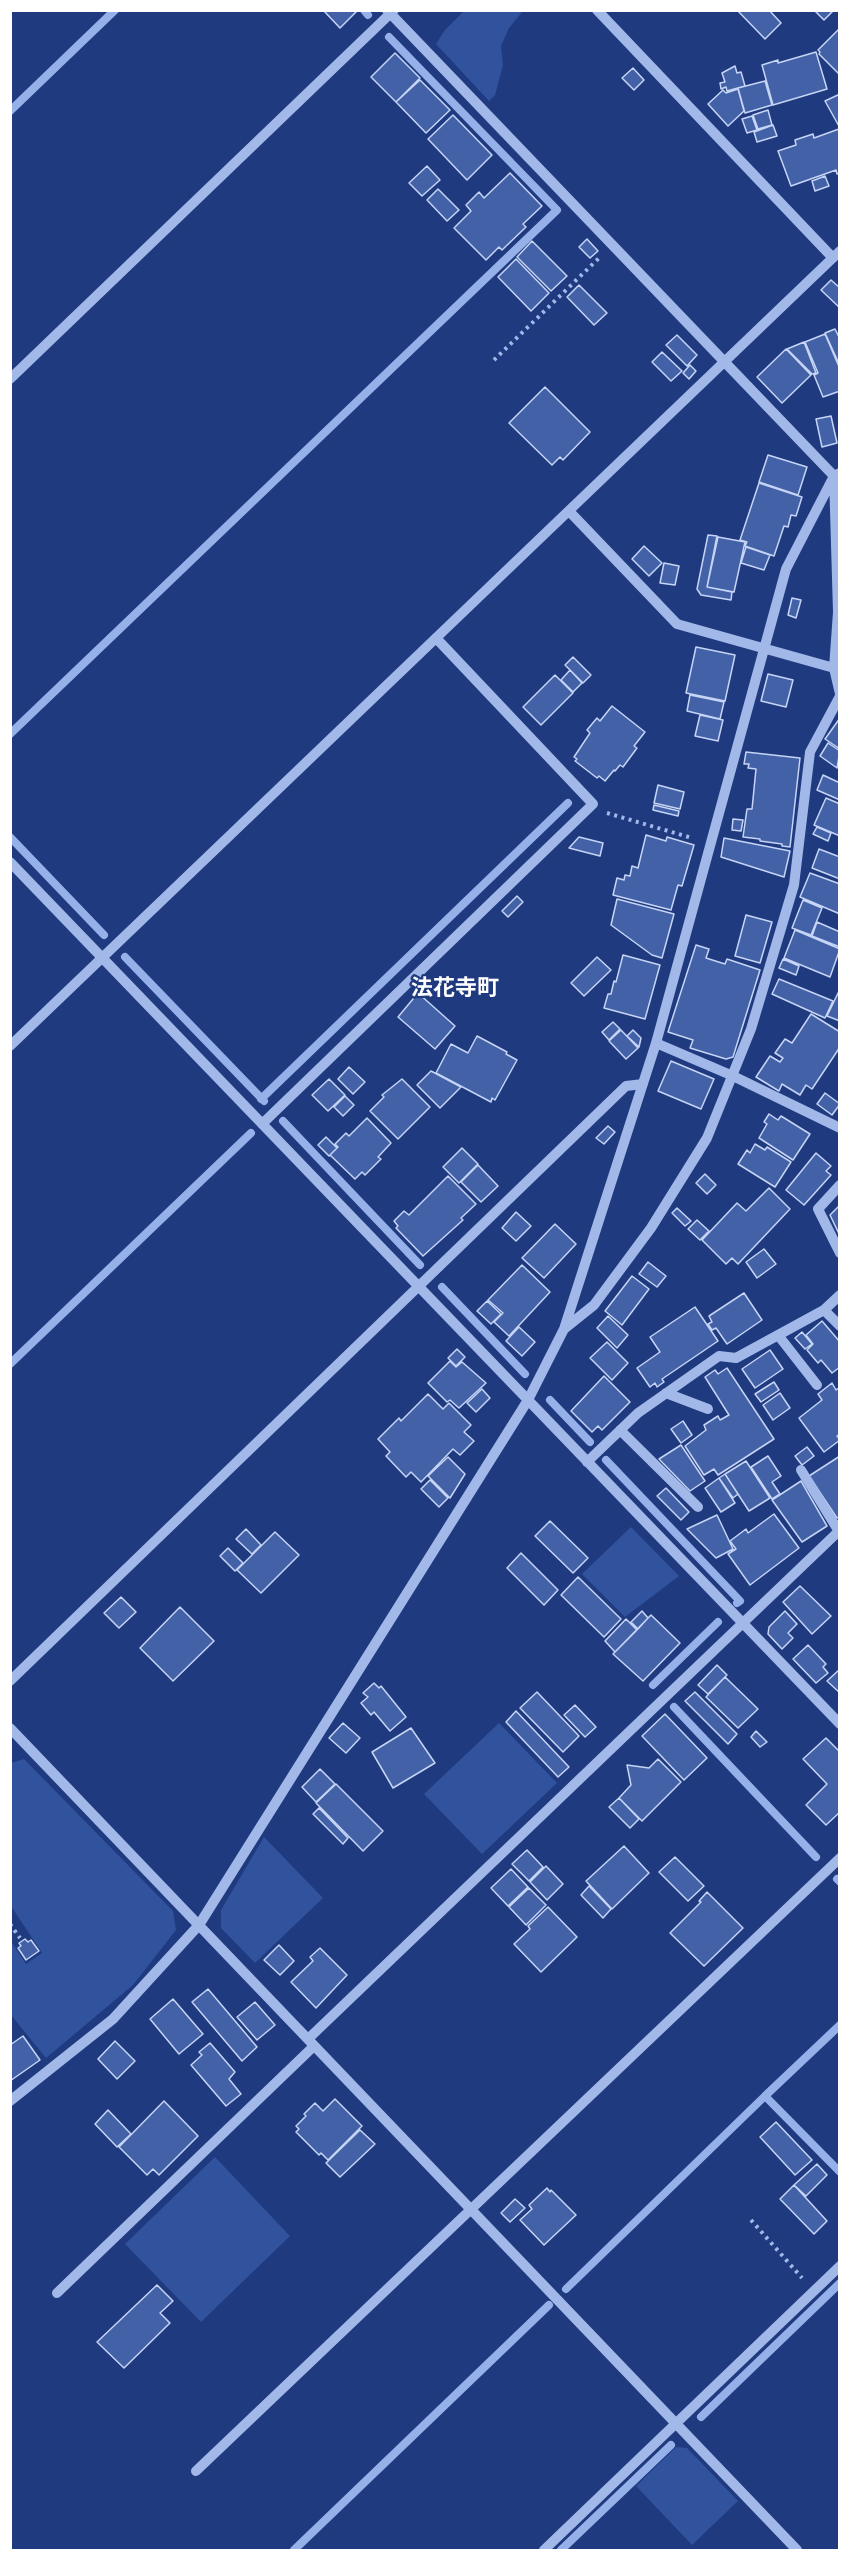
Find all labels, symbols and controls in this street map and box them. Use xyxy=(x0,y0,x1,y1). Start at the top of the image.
district label: 法花寺町 xyxy=(411,976,499,1002)

